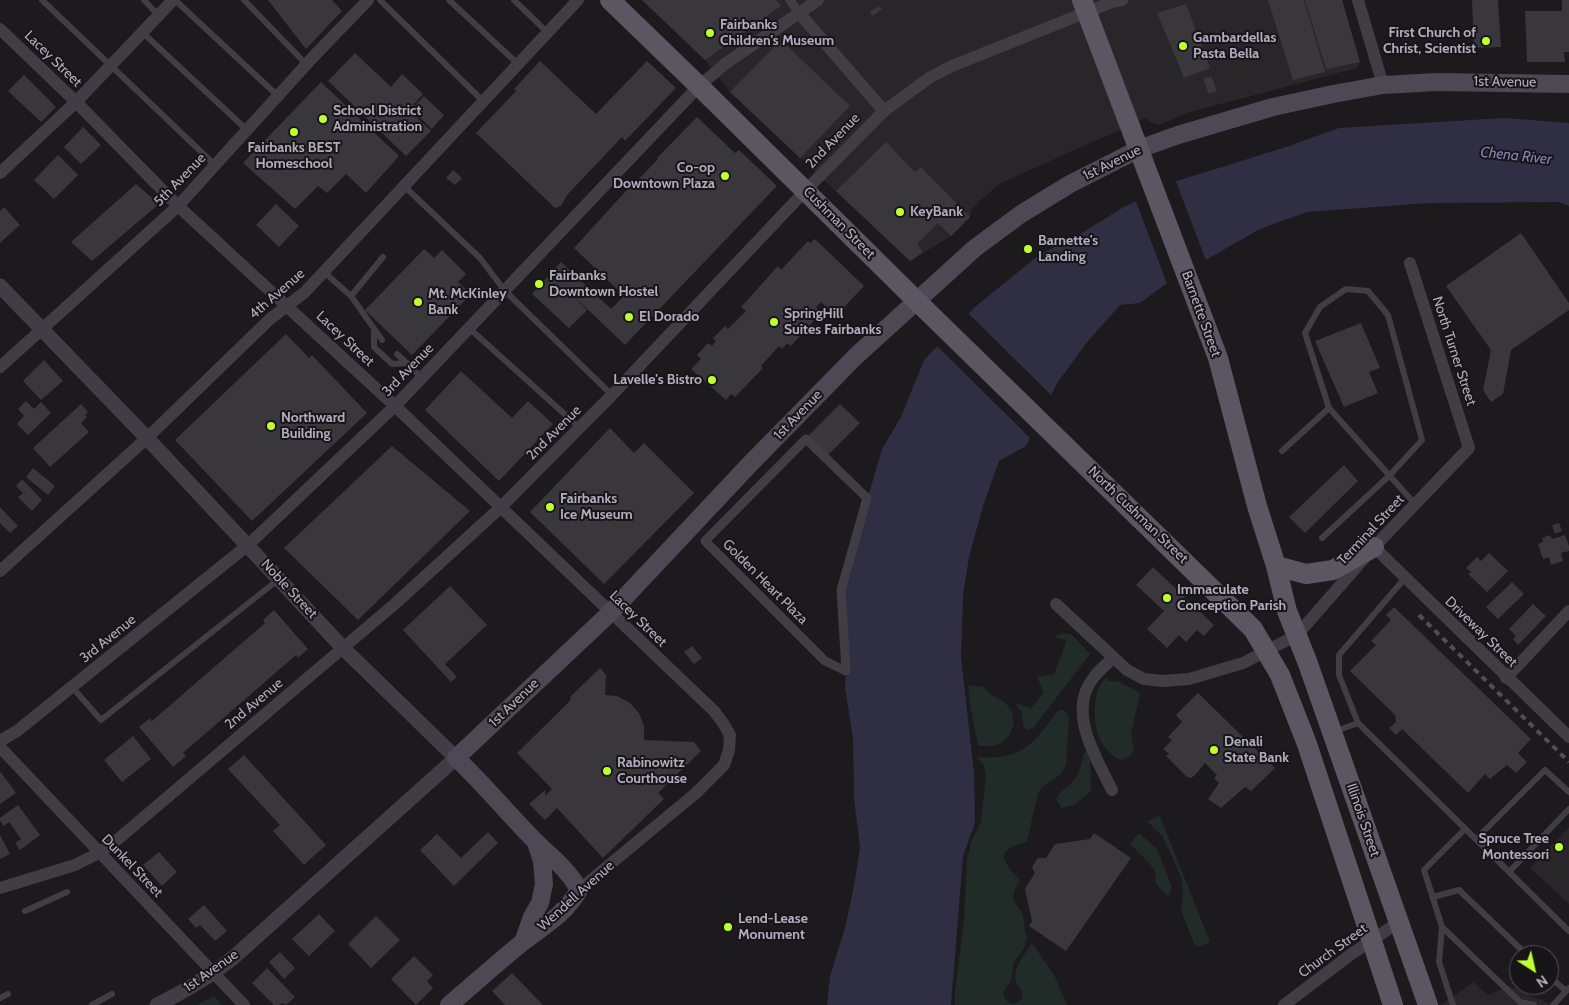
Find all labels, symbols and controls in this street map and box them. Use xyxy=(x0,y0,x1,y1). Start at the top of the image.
place label: Fairbanks Children's Museum xyxy=(720,17,834,49)
place label: First Church of Christ, Scientist xyxy=(1383,25,1476,58)
marker: Fairbanks Children's Museum xyxy=(704,27,716,39)
street label: Lacey Street xyxy=(21,28,85,90)
place label: Gambardellas Pasta Bella xyxy=(1193,30,1276,62)
marker: First Church of Christ, Scientist xyxy=(1480,35,1492,47)
marker: Gambardellas Pasta Bella xyxy=(1177,40,1189,52)
street label: 1st Avenue xyxy=(1474,73,1536,91)
place label: School District Administration xyxy=(333,103,422,136)
street label: 2nd Avenue xyxy=(802,110,864,172)
marker: School District Administration xyxy=(317,113,329,125)
marker: Fairbanks BEST Homeschool xyxy=(288,126,300,138)
place label: Fairbanks BEST Homeschool xyxy=(248,140,340,172)
street label: 1st Avenue xyxy=(1080,142,1144,184)
water label: Chena River xyxy=(1480,143,1552,169)
street label: 5th Avenue xyxy=(151,150,209,210)
place label: Co-op Downtown Plaza xyxy=(613,160,715,192)
marker: Co-op Downtown Plaza xyxy=(719,170,731,182)
street label: Cushman Street xyxy=(799,183,879,263)
place label: KeyBank xyxy=(910,204,963,220)
marker: KeyBank xyxy=(894,206,906,218)
place label: Barnette's Landing xyxy=(1038,233,1098,266)
marker: Barnette's Landing xyxy=(1022,243,1034,255)
street label: 4th Avenue xyxy=(246,265,308,323)
place label: Fairbanks Downtown Hostel xyxy=(549,268,658,300)
street label: Barnette Street xyxy=(1178,269,1224,359)
marker: Fairbanks Downtown Hostel xyxy=(533,278,545,290)
place label: Mt. McKinley Bank xyxy=(428,286,507,318)
street label: North Turner Street xyxy=(1428,294,1480,408)
marker: Mt. McKinley Bank xyxy=(412,296,424,308)
place label: SpringHill Suites Fairbanks xyxy=(784,306,881,338)
street label: Lacey Street xyxy=(312,308,378,370)
place label: El Dorado xyxy=(639,309,699,325)
marker: El Dorado xyxy=(623,311,635,323)
marker: SpringHill Suites Fairbanks xyxy=(768,316,780,328)
street label: 3rd Avenue xyxy=(379,340,437,400)
place label: Lavelle's Bistro xyxy=(613,372,702,388)
marker: Lavelle's Bistro xyxy=(706,374,718,386)
street label: 1st Avenue xyxy=(770,387,826,443)
street label: 2nd Avenue xyxy=(523,402,585,464)
place label: Northward Building xyxy=(281,410,345,442)
marker: Northward Building xyxy=(265,420,277,432)
street label: North Cushman Street xyxy=(1085,463,1191,567)
place label: Fairbanks Ice Museum xyxy=(560,491,633,524)
street label: Terminal Street xyxy=(1334,491,1408,569)
marker: Fairbanks Ice Museum xyxy=(544,501,556,513)
street label: Golden Heart Plaza xyxy=(719,536,811,628)
street label: Noble Street xyxy=(257,556,321,622)
place label: Immaculate Conception Parish xyxy=(1177,582,1286,614)
street label: Lacey Street xyxy=(606,588,670,650)
marker: Immaculate Conception Parish xyxy=(1161,592,1173,604)
street label: Driveway Street xyxy=(1441,593,1521,671)
street label: 3rd Avenue xyxy=(77,611,139,667)
street label: 2nd Avenue xyxy=(222,675,286,733)
street label: 1st Avenue xyxy=(486,675,542,731)
place label: Denali State Bank xyxy=(1224,734,1289,766)
marker: Denali State Bank xyxy=(1208,744,1220,756)
place label: Rabinowitz Courthouse xyxy=(617,755,687,788)
marker: Rabinowitz Courthouse xyxy=(601,765,613,777)
street label: Illinois Street xyxy=(1343,781,1383,859)
street label: Dunkel Street xyxy=(98,831,166,901)
place label: Spruce Tree Montessori xyxy=(1478,831,1549,864)
marker: Spruce Tree Montessori xyxy=(1553,841,1565,853)
street label: Wendell Avenue xyxy=(534,857,618,935)
place label: Lend-Lease Monument xyxy=(738,911,808,944)
street label: Church Street xyxy=(1295,920,1371,982)
marker: Lend-Lease Monument xyxy=(722,921,734,933)
north arrow xyxy=(1509,945,1559,995)
street label: 1st Avenue xyxy=(181,946,241,996)
text: N xyxy=(1533,971,1551,992)

